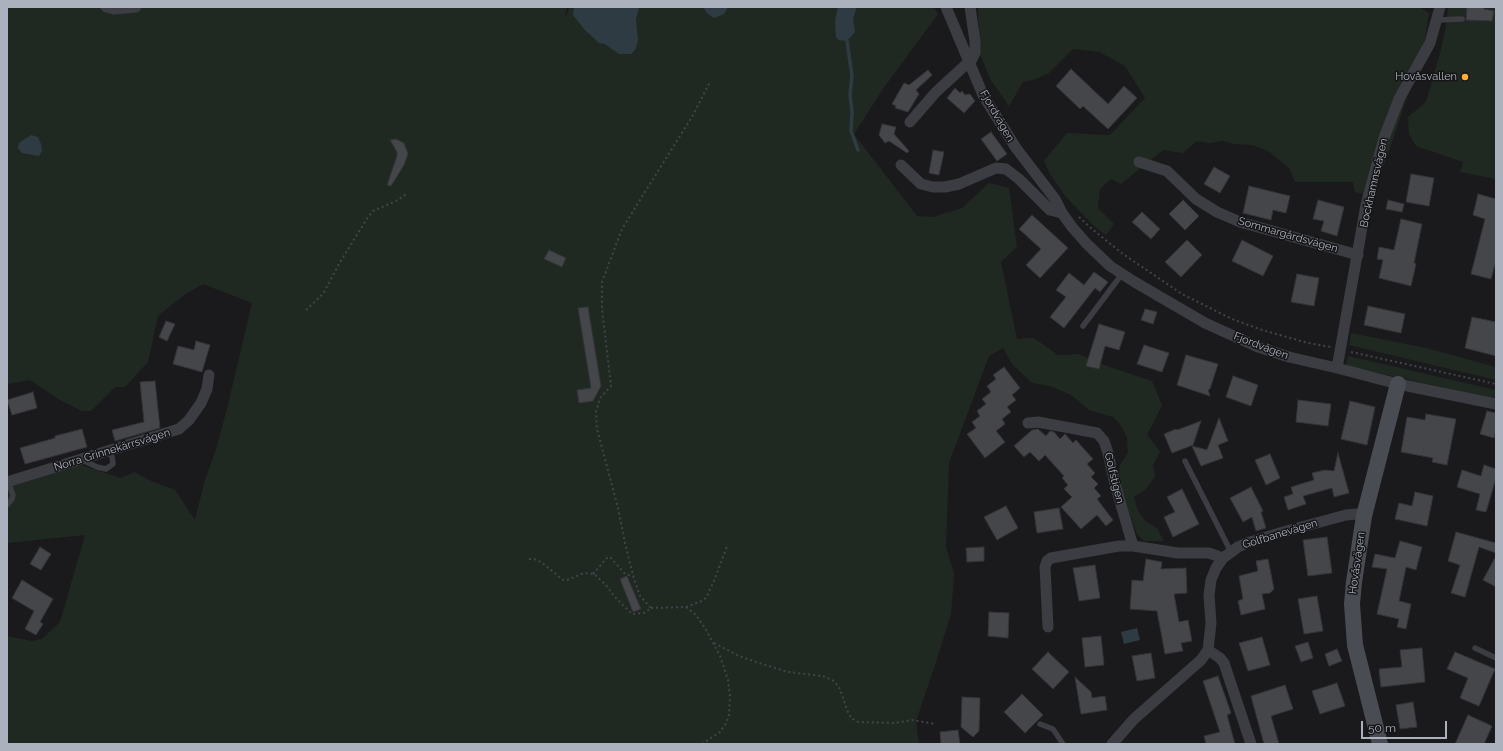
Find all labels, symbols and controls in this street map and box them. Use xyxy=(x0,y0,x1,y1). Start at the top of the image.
place label: Hovåsvallen xyxy=(1395,70,1457,84)
marker: Hovåsvallen xyxy=(1460,72,1470,82)
street label: Fjordvägen xyxy=(977,88,1017,144)
street label: Bockhamnsvägen xyxy=(1357,137,1391,229)
street label: Sommargårdsvägen xyxy=(1237,214,1339,256)
street label: Fjordvägen xyxy=(1232,330,1290,362)
street label: Norra Grinnekärrsvägen xyxy=(52,426,172,474)
street label: Golfstigen xyxy=(1101,451,1127,505)
street label: Golfbanevägen xyxy=(1241,516,1319,552)
street label: Hovåsvägen xyxy=(1346,531,1368,595)
scale bar xyxy=(1363,713,1449,739)
text: 50 m xyxy=(1368,721,1396,735)

